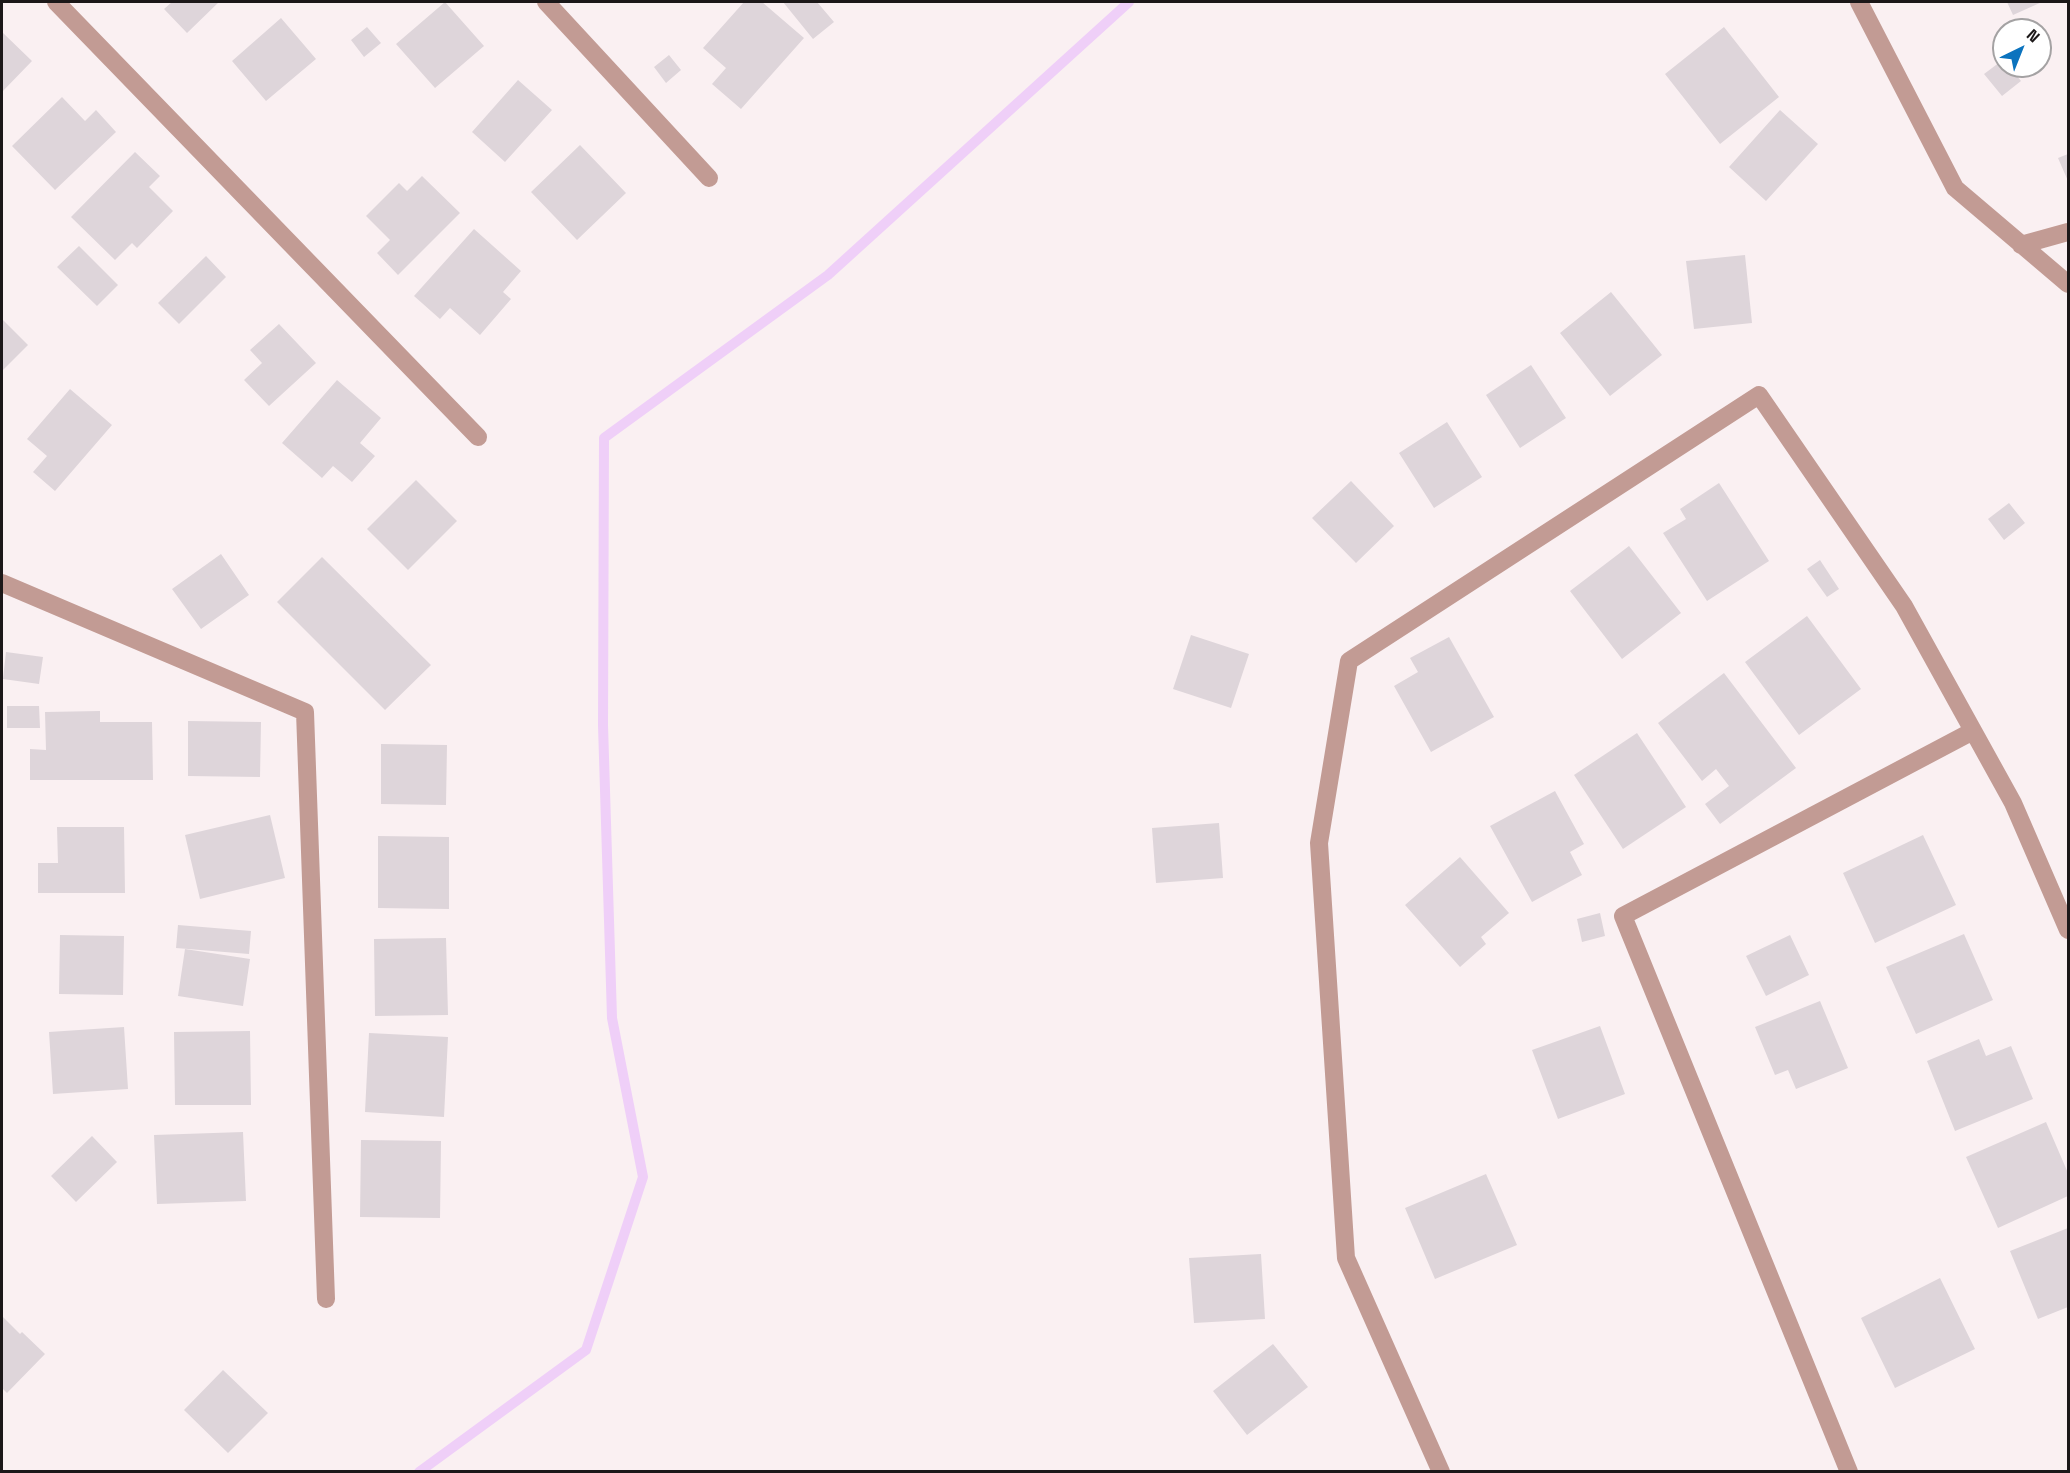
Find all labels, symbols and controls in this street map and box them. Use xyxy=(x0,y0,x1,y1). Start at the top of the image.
north arrow xyxy=(1992,18,2052,78)
text: N xyxy=(2022,25,2044,47)

